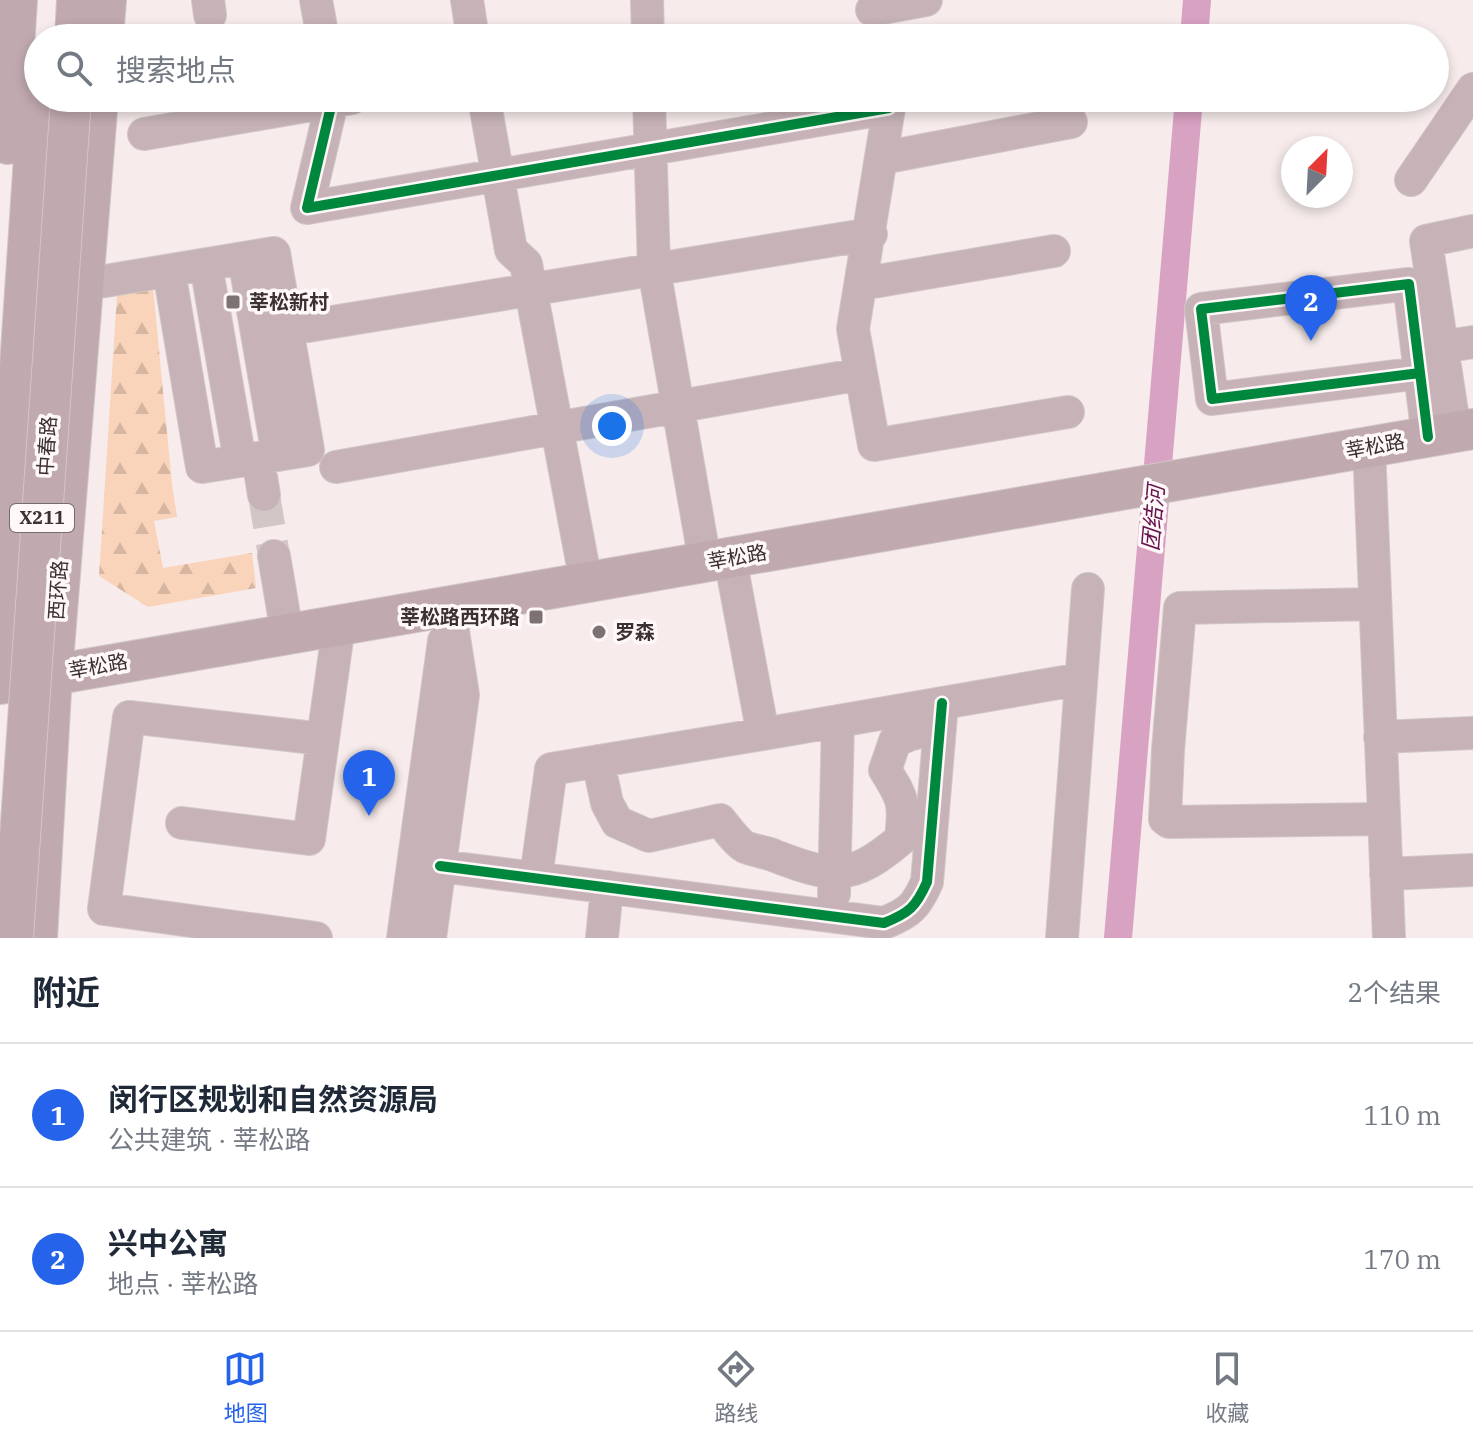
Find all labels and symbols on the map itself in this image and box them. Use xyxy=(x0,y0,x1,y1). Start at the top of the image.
north arrow xyxy=(1281,136,1353,208)
pin: 2 xyxy=(1285,275,1337,341)
place label: 莘松新村 xyxy=(249,288,329,315)
marker: 莘松新村 xyxy=(224,293,242,311)
your location xyxy=(592,406,632,446)
street label: 中春路 xyxy=(31,415,62,477)
street label: 莘松路 xyxy=(1343,427,1407,464)
water label: 团结河 xyxy=(1135,480,1170,552)
road number: X211 xyxy=(10,504,74,532)
street label: 莘松路 xyxy=(705,538,769,575)
street label: 西环路 xyxy=(42,559,73,621)
place label: 莘松路西环路 xyxy=(400,603,520,630)
marker: 莘松路西环路 xyxy=(527,608,545,626)
place label: 罗森 xyxy=(615,618,655,645)
marker: 罗森 xyxy=(590,623,608,641)
street label: 莘松路 xyxy=(66,647,130,684)
pin: 1 xyxy=(343,750,395,816)

